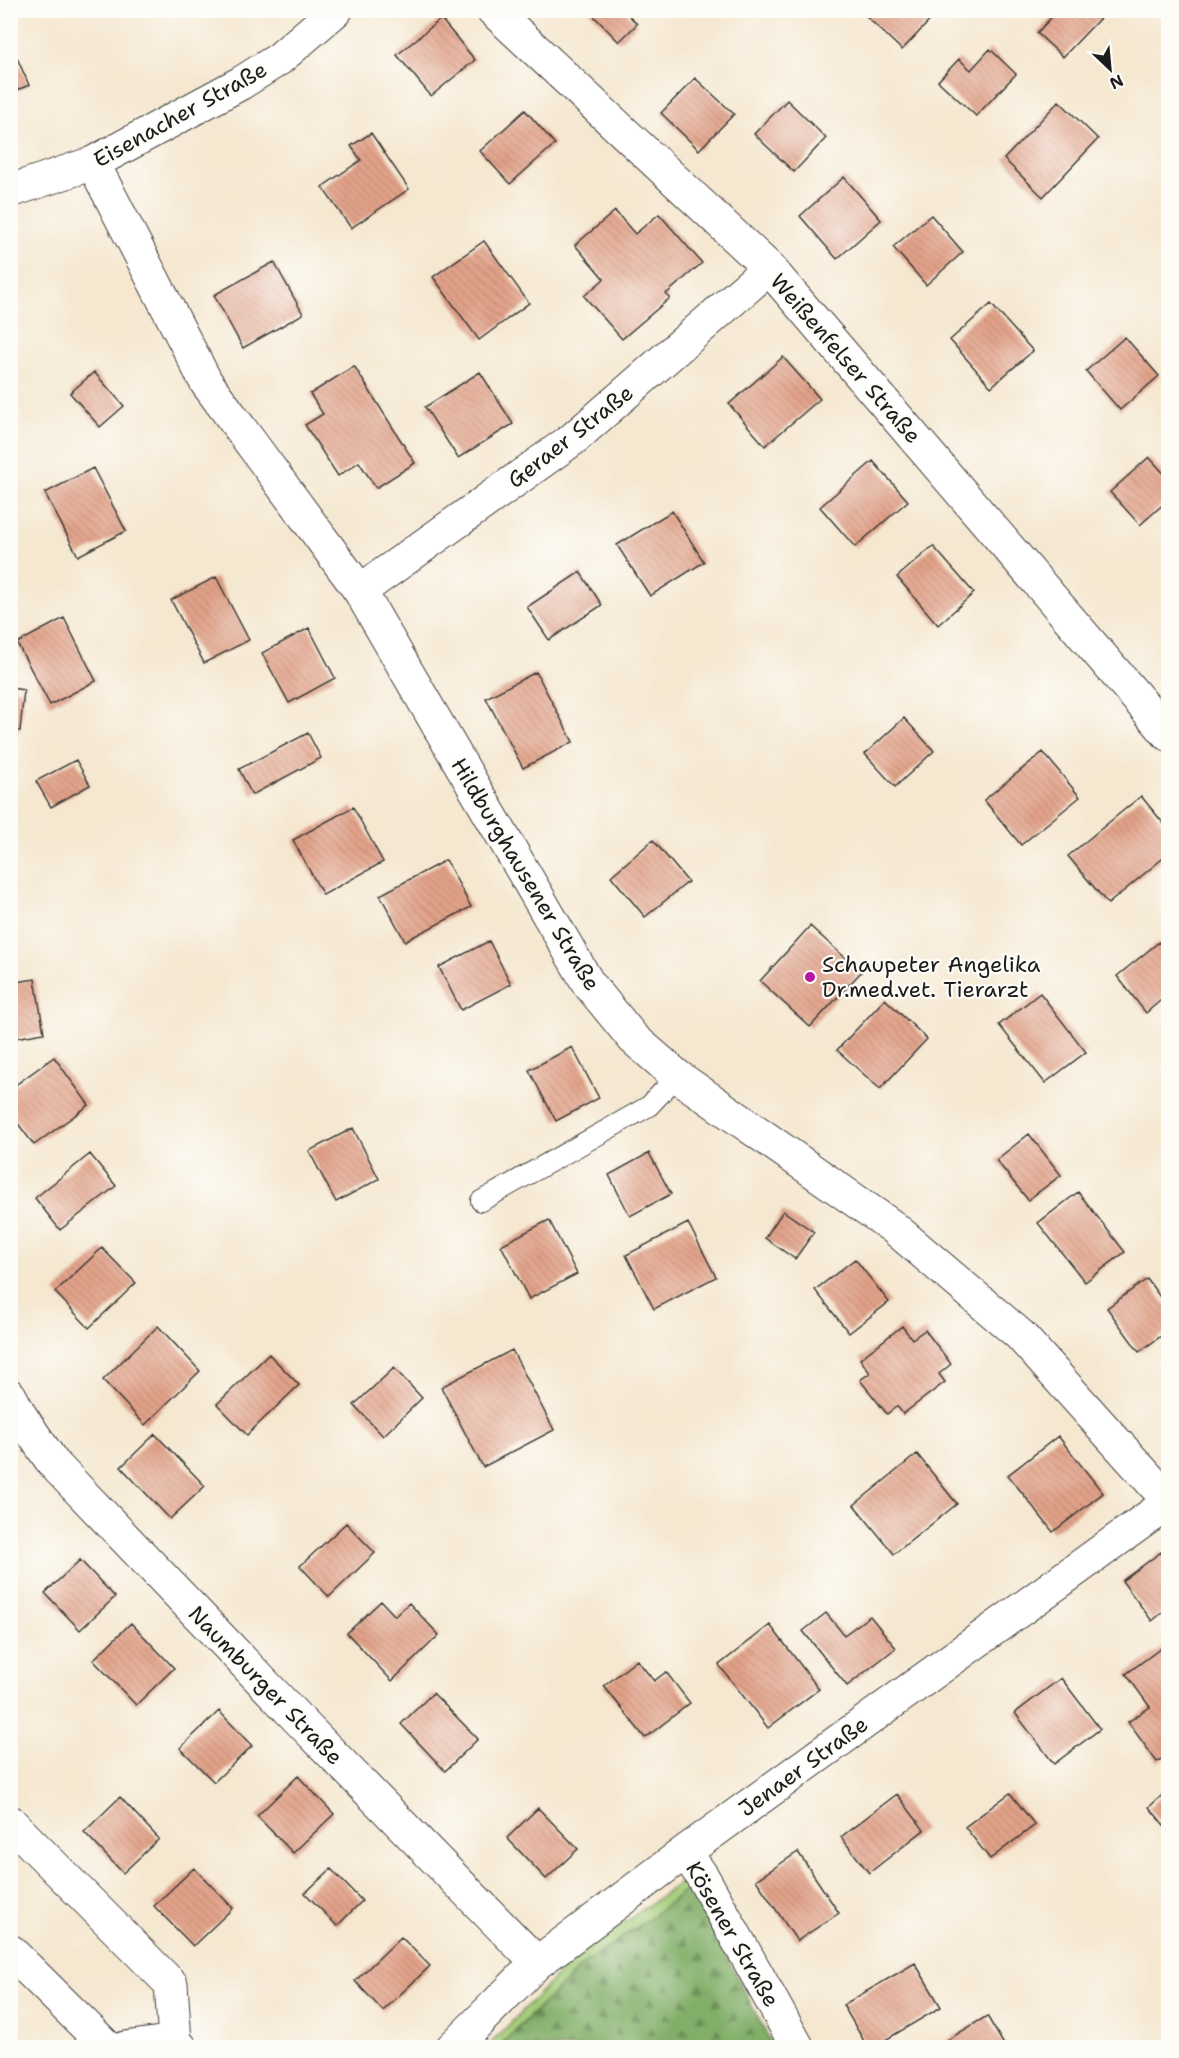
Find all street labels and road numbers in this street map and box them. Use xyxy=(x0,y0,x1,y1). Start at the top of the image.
street label: Eisenacher Straße xyxy=(88,55,272,174)
street label: Weißenfelser Straße xyxy=(764,267,927,449)
street label: Geraer Straße xyxy=(501,378,639,495)
street label: Hildburghausener Straße xyxy=(444,752,607,996)
street label: Naumburger Straße xyxy=(182,1599,349,1771)
street label: Jenaer Straße xyxy=(733,1710,874,1823)
street label: Kösener Straße xyxy=(679,1856,786,2012)

